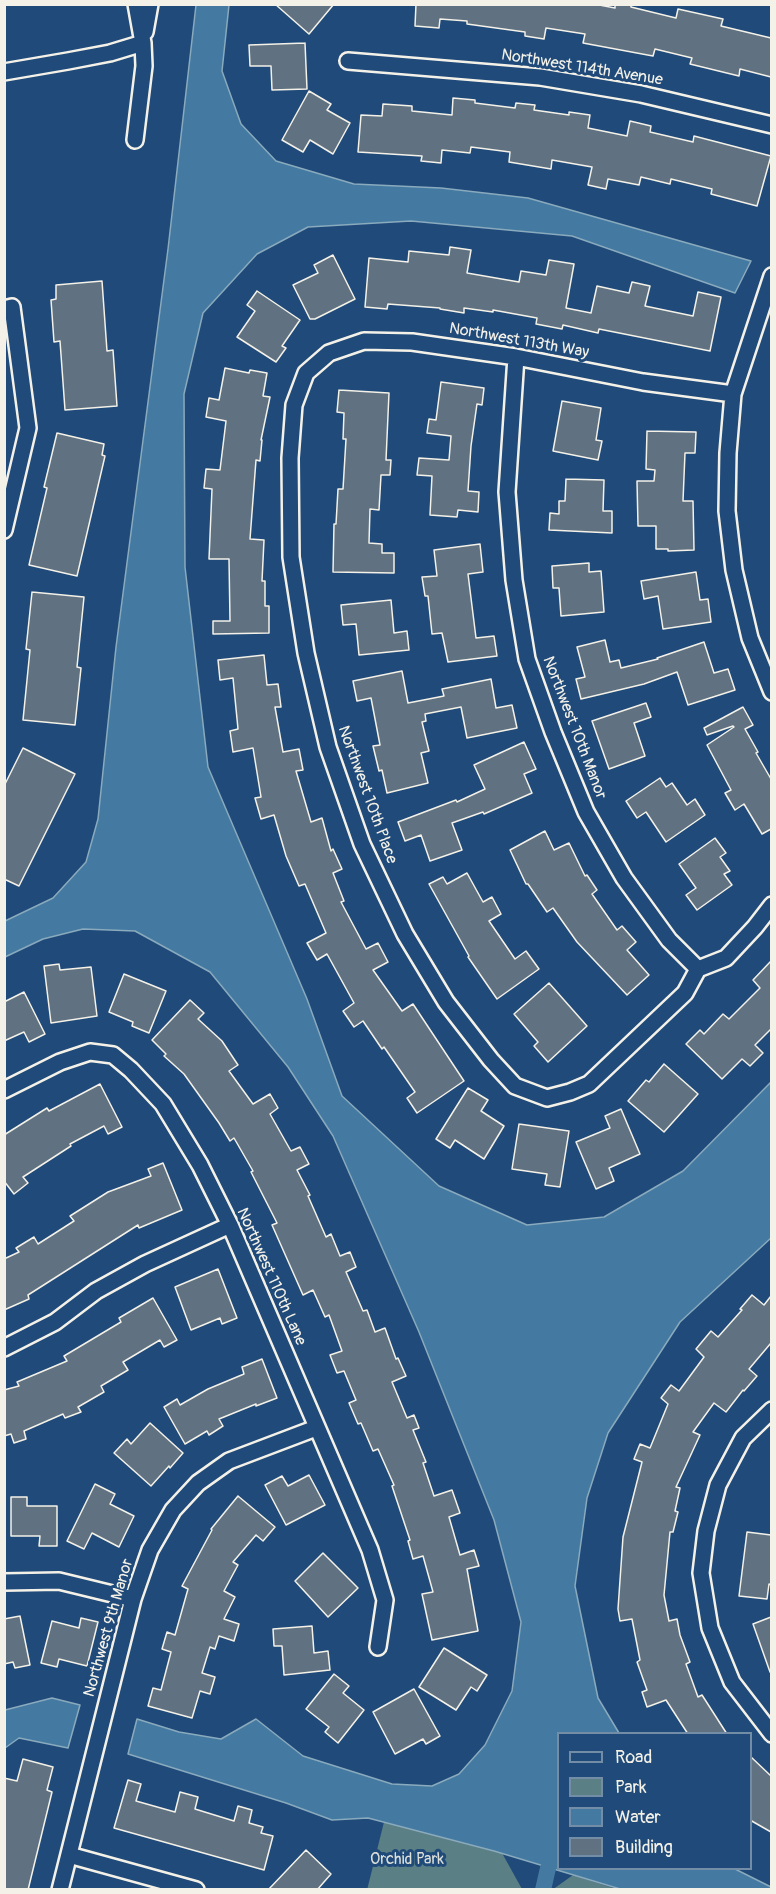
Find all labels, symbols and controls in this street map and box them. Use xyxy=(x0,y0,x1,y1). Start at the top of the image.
street label: Northwest 114th Avenue xyxy=(500,46,664,90)
street label: Northwest 113th Way xyxy=(448,319,590,363)
street label: Northwest 10th Manor xyxy=(538,654,610,802)
street label: Northwest 10th Place xyxy=(333,723,401,867)
street label: Northwest 110th Lane xyxy=(232,1205,310,1349)
street label: Northwest 9th Manor xyxy=(80,1557,138,1699)
legend xyxy=(557,1732,752,1870)
text: Road xyxy=(615,1746,652,1769)
text: Park xyxy=(615,1776,647,1799)
text: Water xyxy=(615,1806,661,1829)
text: Building xyxy=(615,1836,673,1859)
park label: Orchid Park xyxy=(370,1850,444,1870)

